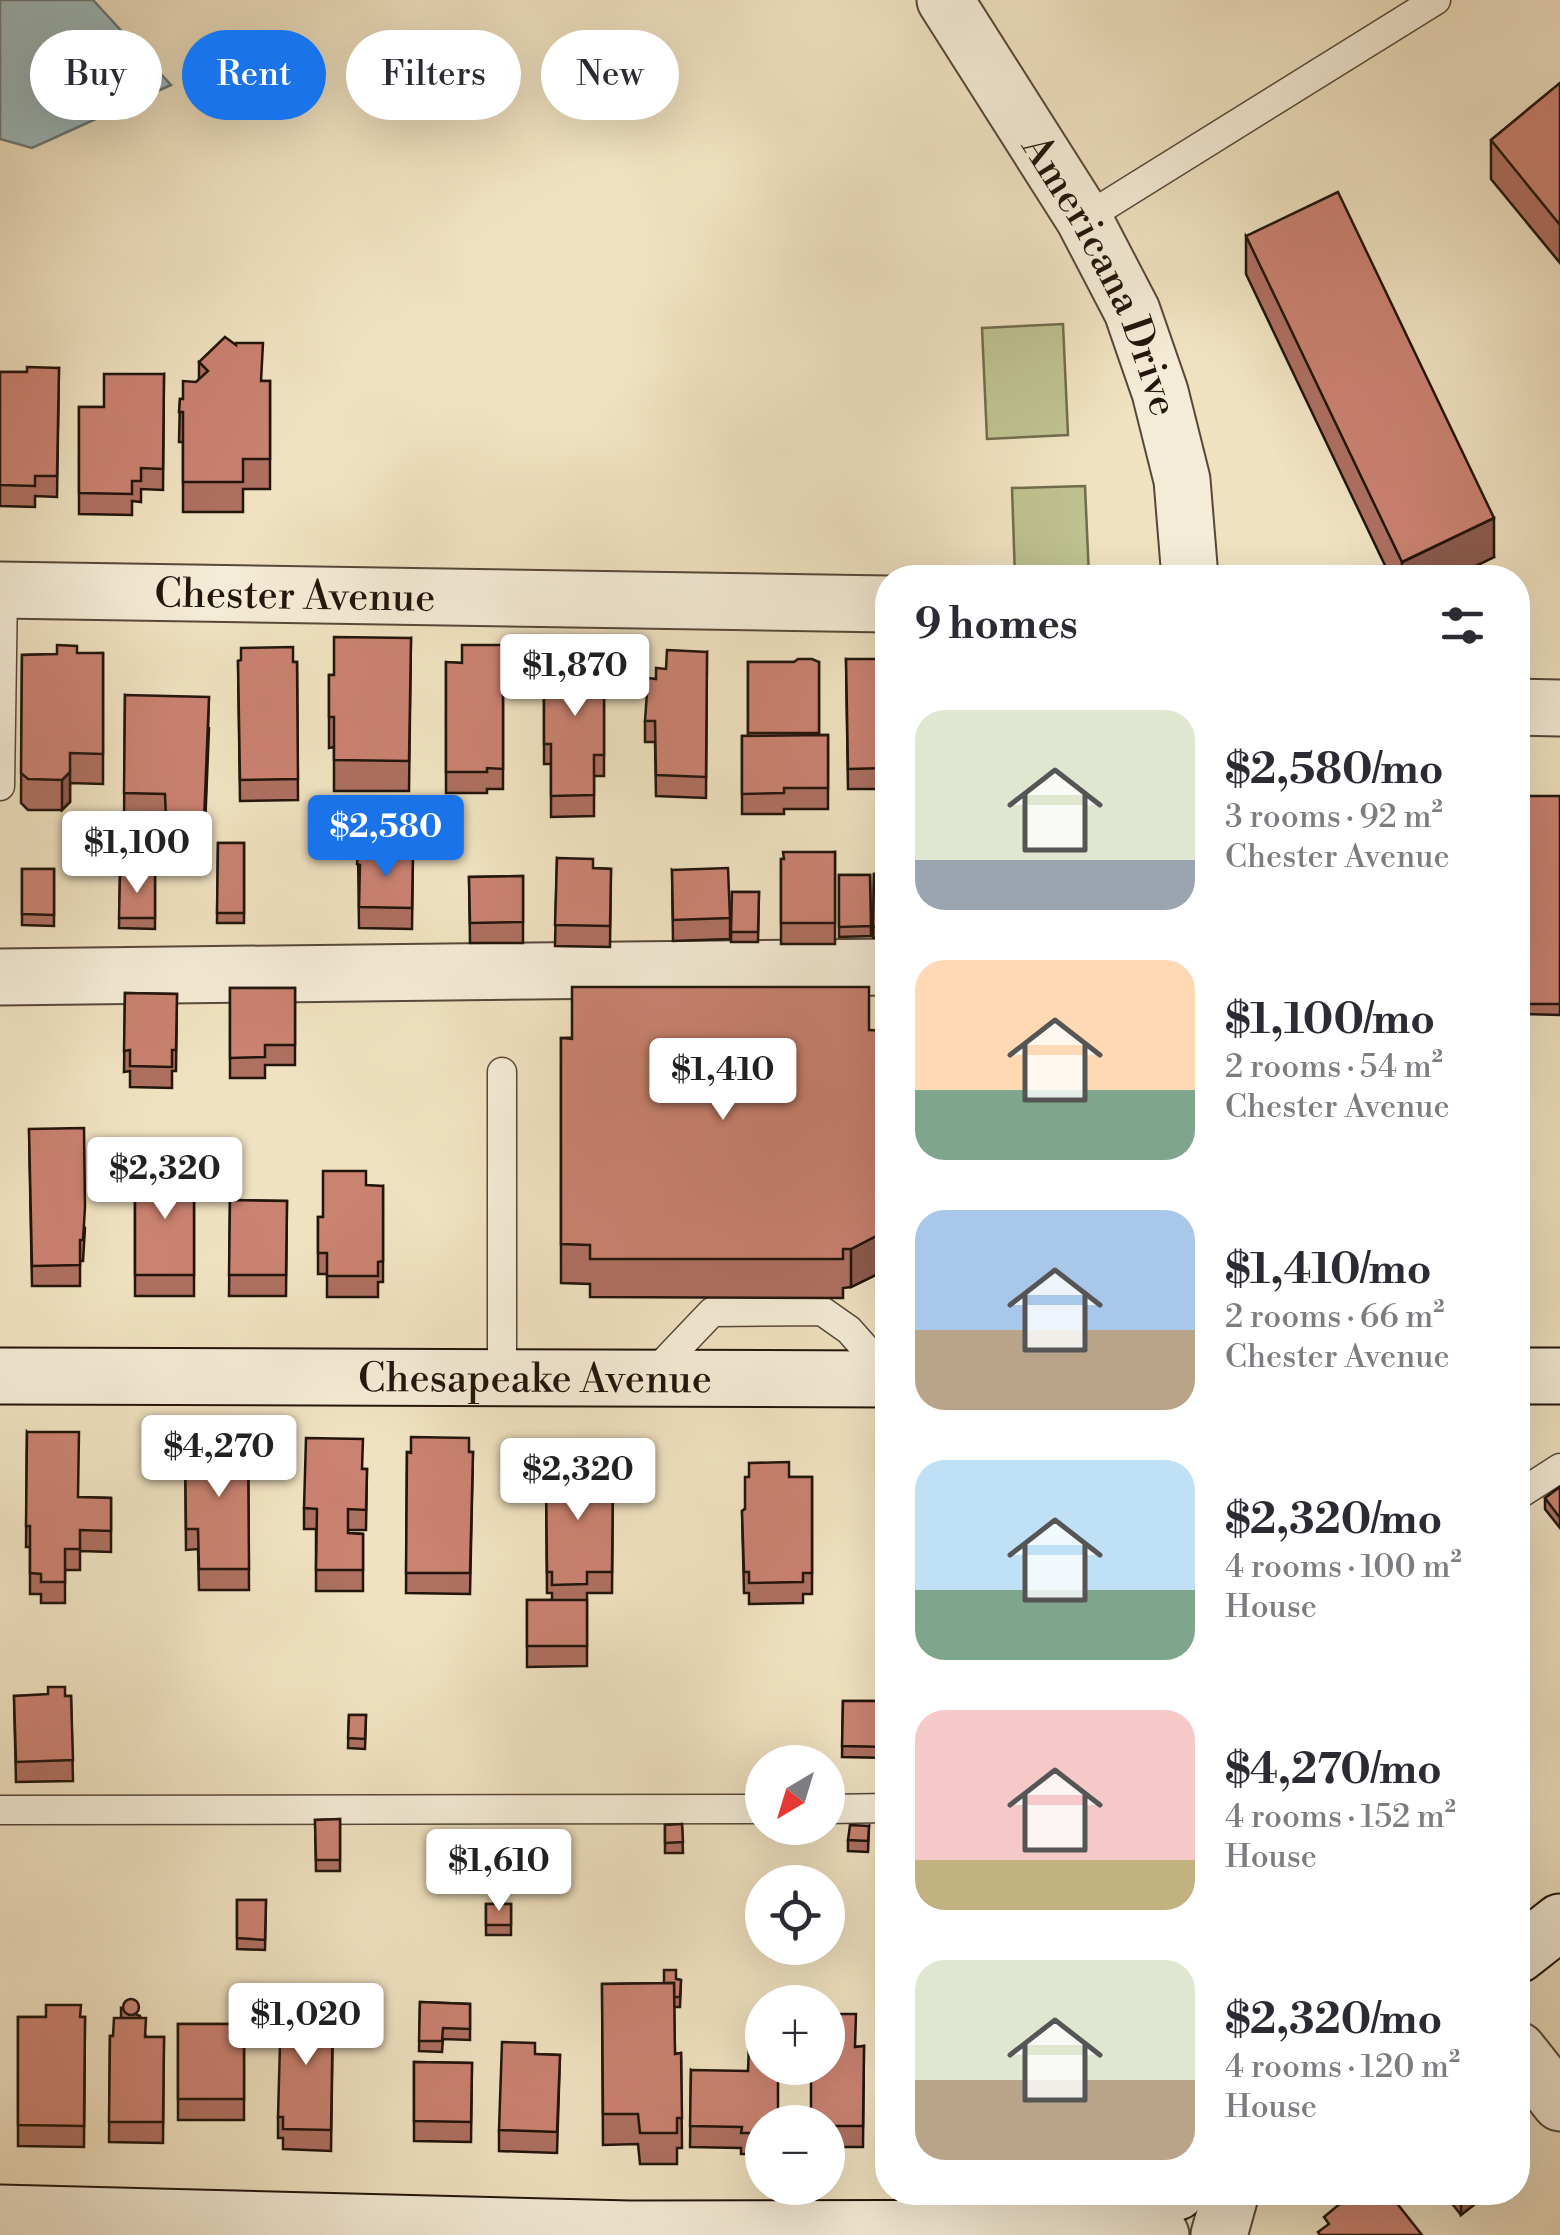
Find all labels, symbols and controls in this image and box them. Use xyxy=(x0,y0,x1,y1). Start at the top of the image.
chip: Buy xyxy=(30,30,162,120)
chip: Rent xyxy=(182,30,326,120)
chip: Filters xyxy=(346,30,521,120)
chip: New xyxy=(541,30,679,120)
street label: Americana Drive xyxy=(1009,125,1188,421)
street label: Chester Avenue xyxy=(154,569,436,624)
icon: filters xyxy=(1435,598,1490,653)
text: 9 homes xyxy=(915,599,1078,652)
pin: $1,870 xyxy=(494,634,656,719)
text: $1,870 xyxy=(522,646,628,686)
text: $2,580/mo xyxy=(1225,744,1443,797)
icon: home xyxy=(995,750,1115,870)
pin: $2,580 xyxy=(305,795,467,880)
text: 3 rooms · 92 m² xyxy=(1225,797,1443,837)
text: $2,580 xyxy=(330,807,442,847)
pin: $1,100 xyxy=(56,811,218,896)
text: $1,100 xyxy=(84,823,190,863)
text: Chester Avenue xyxy=(1225,837,1450,877)
text: $1,100/mo xyxy=(1225,994,1435,1047)
icon: home xyxy=(995,1000,1115,1120)
pin: $1,410 xyxy=(642,1038,804,1123)
text: 2 rooms · 54 m² xyxy=(1225,1047,1443,1087)
text: $1,410 xyxy=(671,1050,775,1090)
text: Chester Avenue xyxy=(1225,1087,1450,1127)
pin: $2,320 xyxy=(84,1137,246,1222)
text: $2,320 xyxy=(109,1149,221,1189)
text: $1,410/mo xyxy=(1225,1244,1431,1297)
icon: home xyxy=(995,1250,1115,1370)
text: 2 rooms · 66 m² xyxy=(1225,1297,1444,1337)
text: Chester Avenue xyxy=(1225,1337,1450,1377)
street label: Chesapeake Avenue xyxy=(358,1354,712,1405)
pin: $4,270 xyxy=(138,1415,300,1500)
text: $4,270 xyxy=(163,1427,275,1467)
pin: $2,320 xyxy=(497,1438,659,1523)
text: $2,320 xyxy=(522,1450,634,1490)
text: $2,320/mo xyxy=(1225,1494,1442,1547)
icon: home xyxy=(995,1500,1115,1620)
text: 4 rooms · 100 m² xyxy=(1225,1547,1462,1587)
text: House xyxy=(1225,1587,1317,1627)
text: $4,270/mo xyxy=(1225,1744,1442,1797)
north arrow xyxy=(745,1745,845,1845)
map controls xyxy=(745,1745,845,2205)
icon: home xyxy=(995,1750,1115,1870)
text: 4 rooms · 152 m² xyxy=(1225,1797,1456,1837)
pin: $1,610 xyxy=(418,1829,580,1914)
text: House xyxy=(1225,1837,1317,1877)
text: $1,610 xyxy=(448,1841,550,1881)
button: locate xyxy=(745,1865,845,1965)
pin: $1,020 xyxy=(225,1983,387,2068)
button: + xyxy=(745,1985,845,2085)
text: $2,320/mo xyxy=(1225,1994,1442,2047)
text: $1,020 xyxy=(251,1995,361,2035)
icon: home xyxy=(995,2000,1115,2120)
text: 4 rooms · 120 m² xyxy=(1225,2047,1460,2087)
text: House xyxy=(1225,2087,1317,2127)
button: − xyxy=(745,2105,845,2205)

